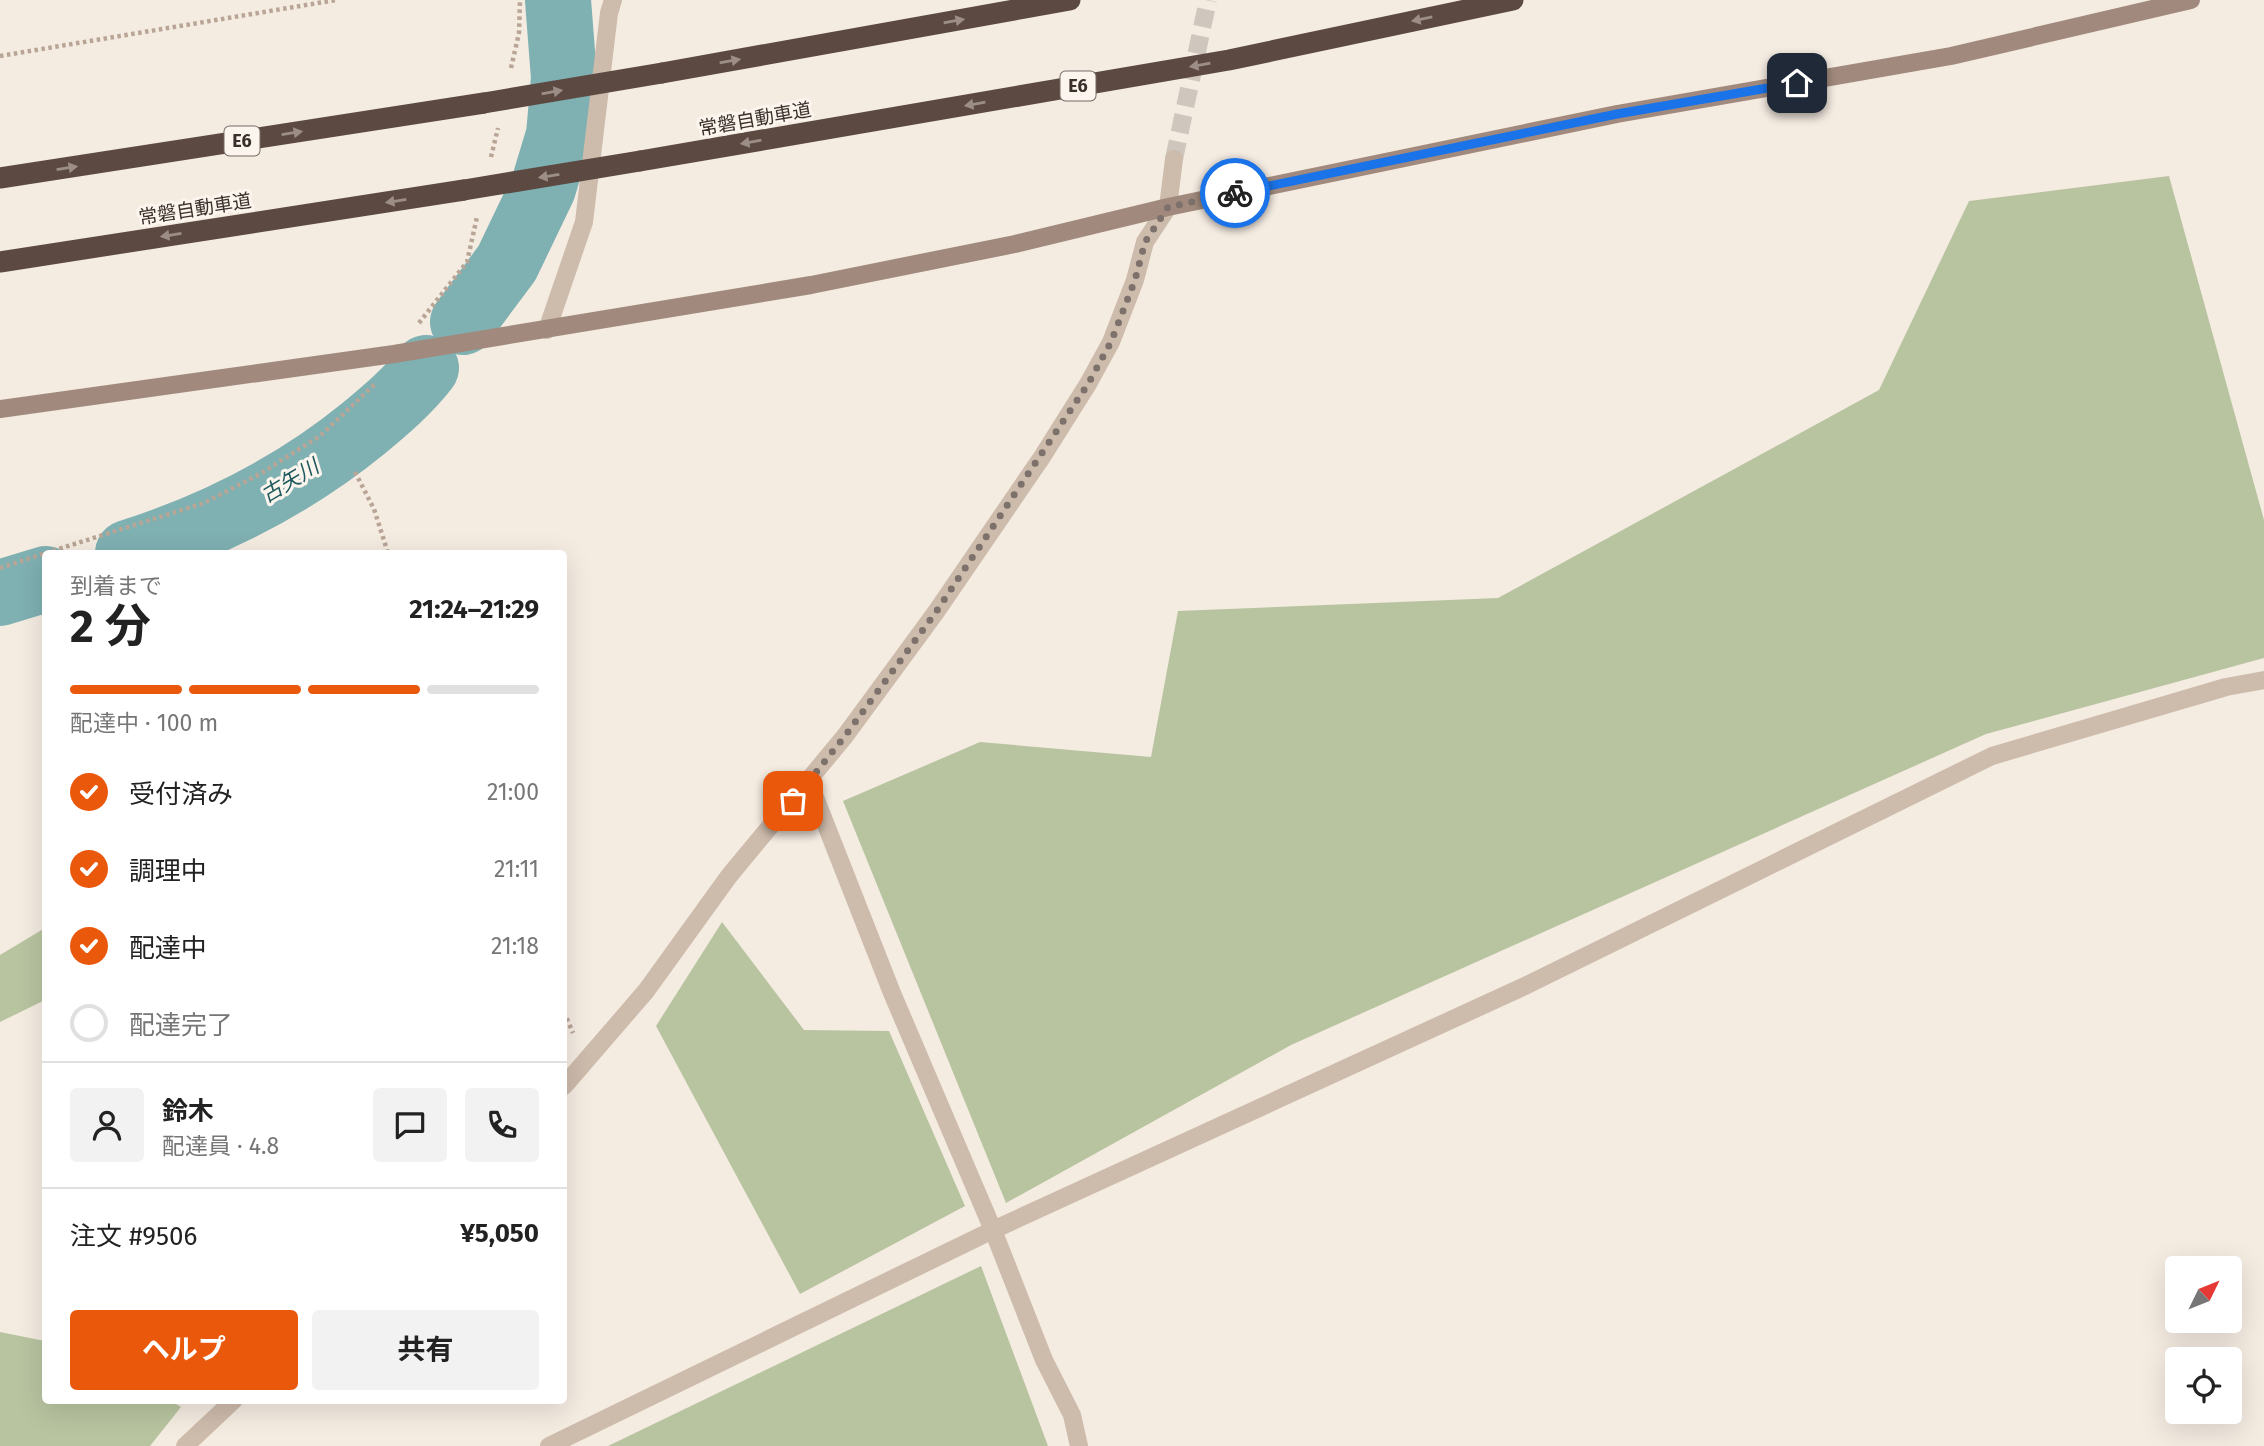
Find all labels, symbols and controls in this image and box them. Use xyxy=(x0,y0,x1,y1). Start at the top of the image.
one-way arrow xyxy=(1411,14,1433,25)
one-way arrow xyxy=(943,15,965,26)
pin xyxy=(1767,53,1827,113)
one-way arrow xyxy=(719,55,741,66)
one-way arrow xyxy=(1189,60,1211,71)
icon: home xyxy=(1778,64,1816,102)
road number: E6 xyxy=(1060,72,1096,100)
one-way arrow xyxy=(541,86,563,97)
street label: 常磐自動車道 xyxy=(697,98,813,140)
one-way arrow xyxy=(964,99,986,110)
road number: E6 xyxy=(224,126,260,156)
one-way arrow xyxy=(281,127,303,138)
one-way arrow xyxy=(740,137,762,148)
courier xyxy=(1200,158,1270,228)
one-way arrow xyxy=(57,162,79,173)
one-way arrow xyxy=(538,171,560,182)
icon: bike xyxy=(1216,174,1254,212)
street label: 常磐自動車道 xyxy=(137,189,253,229)
one-way arrow xyxy=(385,196,407,207)
one-way arrow xyxy=(160,230,182,241)
water label: 古矢川 xyxy=(256,453,325,508)
text: 到着まで xyxy=(70,572,162,600)
text: 21:24–21:29 xyxy=(409,594,539,625)
text: 2 分 xyxy=(70,599,151,654)
text: 配達中 · 100 m xyxy=(70,709,218,737)
pin xyxy=(763,771,823,831)
icon: check xyxy=(70,773,108,811)
text: 21:00 xyxy=(487,778,539,806)
text: 受付済み xyxy=(129,779,233,810)
icon: bag xyxy=(774,782,812,820)
icon: check xyxy=(70,850,108,888)
text: 21:11 xyxy=(494,855,539,883)
text: 調理中 xyxy=(129,856,207,887)
icon: check xyxy=(70,927,108,965)
text: 21:18 xyxy=(491,932,539,960)
text: 配達中 xyxy=(129,933,207,964)
text: 配達完了 xyxy=(129,1010,233,1041)
button: person xyxy=(70,1088,144,1162)
button: chat xyxy=(373,1088,447,1162)
button: phone xyxy=(465,1088,539,1162)
text: 鈴木 xyxy=(162,1096,214,1127)
text: 配達員 · 4.8 xyxy=(162,1132,279,1160)
text: ¥5,050 xyxy=(460,1218,539,1249)
text: 注文 #9506 xyxy=(70,1221,197,1252)
north arrow xyxy=(2165,1256,2242,1334)
map controls xyxy=(2165,1256,2242,1424)
button: ヘルプ xyxy=(70,1310,298,1390)
button: 共有 xyxy=(312,1310,539,1390)
button: locate xyxy=(2165,1347,2242,1424)

